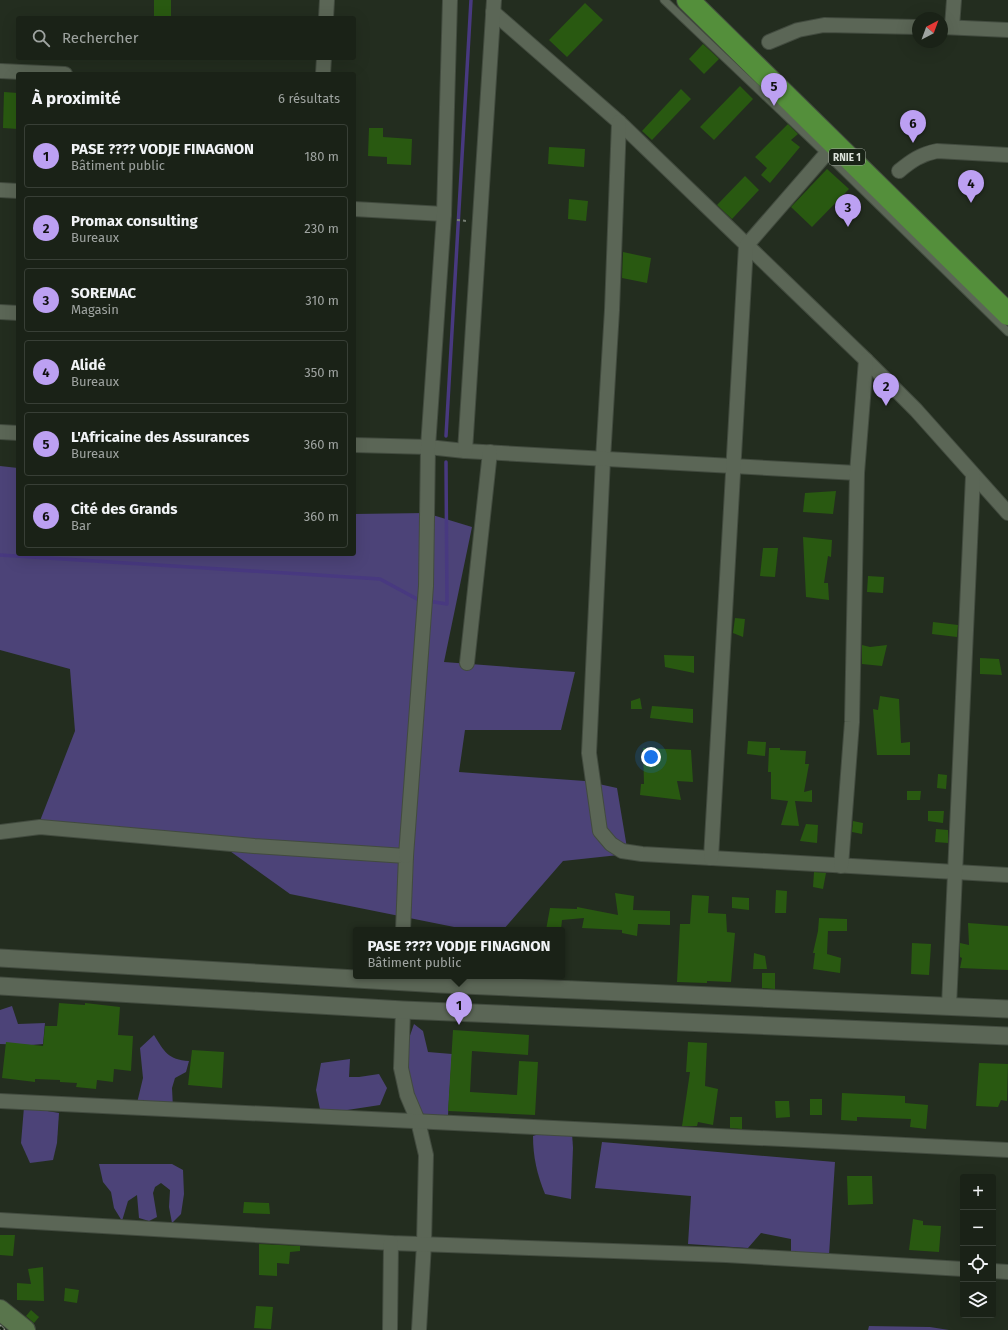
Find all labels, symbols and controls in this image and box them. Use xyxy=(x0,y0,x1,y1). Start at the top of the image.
north arrow xyxy=(912,12,948,48)
search box xyxy=(16,16,356,60)
icon: search xyxy=(30,27,52,49)
text: Rechercher xyxy=(62,29,138,47)
pin: 5 xyxy=(761,73,787,106)
text: À proximité xyxy=(32,88,121,109)
text: 6 résultats xyxy=(278,91,340,106)
pin: 6 xyxy=(900,110,926,143)
text: PASE ???? VODJE FINAGNON xyxy=(71,140,254,158)
text: 1 xyxy=(43,149,49,164)
text: 180 m xyxy=(304,149,339,164)
road number: RNIE 1 xyxy=(829,149,865,165)
text: Bâtiment public xyxy=(71,158,165,173)
pin: 4 xyxy=(958,170,984,203)
pin: 3 xyxy=(835,194,861,227)
text: Promax consulting xyxy=(71,212,198,230)
text: 2 xyxy=(43,221,49,236)
text: 230 m xyxy=(304,221,339,236)
text: Bureaux xyxy=(71,230,119,245)
text: SOREMAC xyxy=(71,284,136,302)
text: 3 xyxy=(43,293,49,308)
text: 310 m xyxy=(305,293,339,308)
text: Magasin xyxy=(71,302,119,317)
text: Alidé xyxy=(71,356,106,374)
text: 4 xyxy=(42,365,50,380)
text: 350 m xyxy=(304,365,339,380)
pin: 2 xyxy=(873,373,899,406)
text: Bureaux xyxy=(71,374,119,389)
text: L'Africaine des Assurances xyxy=(71,428,249,446)
text: 5 xyxy=(43,437,49,452)
text: 360 m xyxy=(304,437,339,452)
text: Bureaux xyxy=(71,446,119,461)
text: Cité des Grands xyxy=(71,500,178,518)
text: 6 xyxy=(42,509,50,524)
text: 360 m xyxy=(304,509,339,524)
text: Bar xyxy=(71,518,91,533)
your location xyxy=(641,747,661,767)
popup xyxy=(353,927,565,979)
text: PASE ???? VODJE FINAGNON xyxy=(367,937,551,955)
text: Bâtiment public xyxy=(367,955,462,970)
pin: 1 xyxy=(446,992,472,1025)
map controls xyxy=(960,1174,996,1318)
button: + xyxy=(960,1174,996,1210)
button: − xyxy=(960,1210,996,1246)
button: locate xyxy=(960,1246,996,1282)
button: layers xyxy=(960,1282,996,1318)

